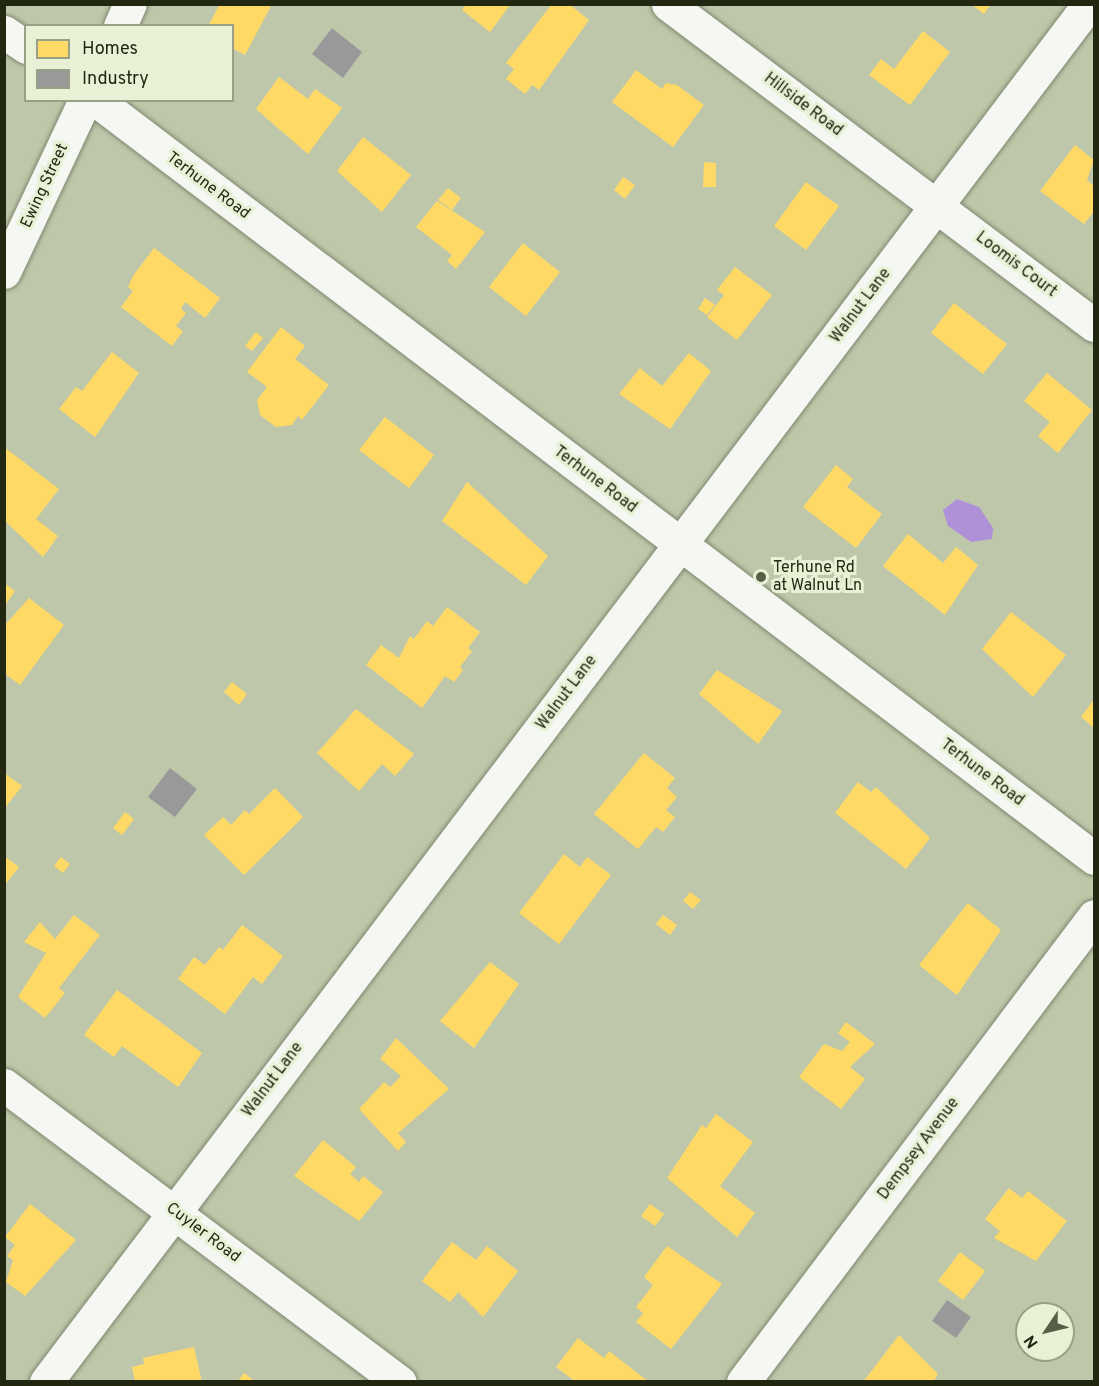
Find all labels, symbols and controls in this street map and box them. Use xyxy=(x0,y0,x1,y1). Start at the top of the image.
legend xyxy=(24,24,234,102)
text: Homes xyxy=(82,38,138,61)
text: Industry xyxy=(82,68,149,91)
street label: Hillside Road xyxy=(760,69,846,141)
street label: Ewing Street xyxy=(17,141,73,231)
street label: Terhune Road xyxy=(162,148,254,224)
street label: Loomis Court xyxy=(972,228,1060,302)
street label: Walnut Lane xyxy=(827,265,895,347)
street label: Terhune Road xyxy=(549,442,641,518)
place label: Terhune Rd at Walnut Ln xyxy=(773,558,862,596)
marker: Terhune Rd at Walnut Ln xyxy=(754,570,768,584)
street label: Walnut Lane xyxy=(533,652,601,734)
street label: Terhune Road xyxy=(936,735,1028,811)
street label: Walnut Lane xyxy=(239,1039,307,1121)
street label: Dempsey Avenue xyxy=(874,1094,964,1204)
street label: Cuyler Road xyxy=(162,1199,244,1267)
north arrow xyxy=(1015,1302,1075,1362)
text: N xyxy=(1020,1331,1043,1352)

